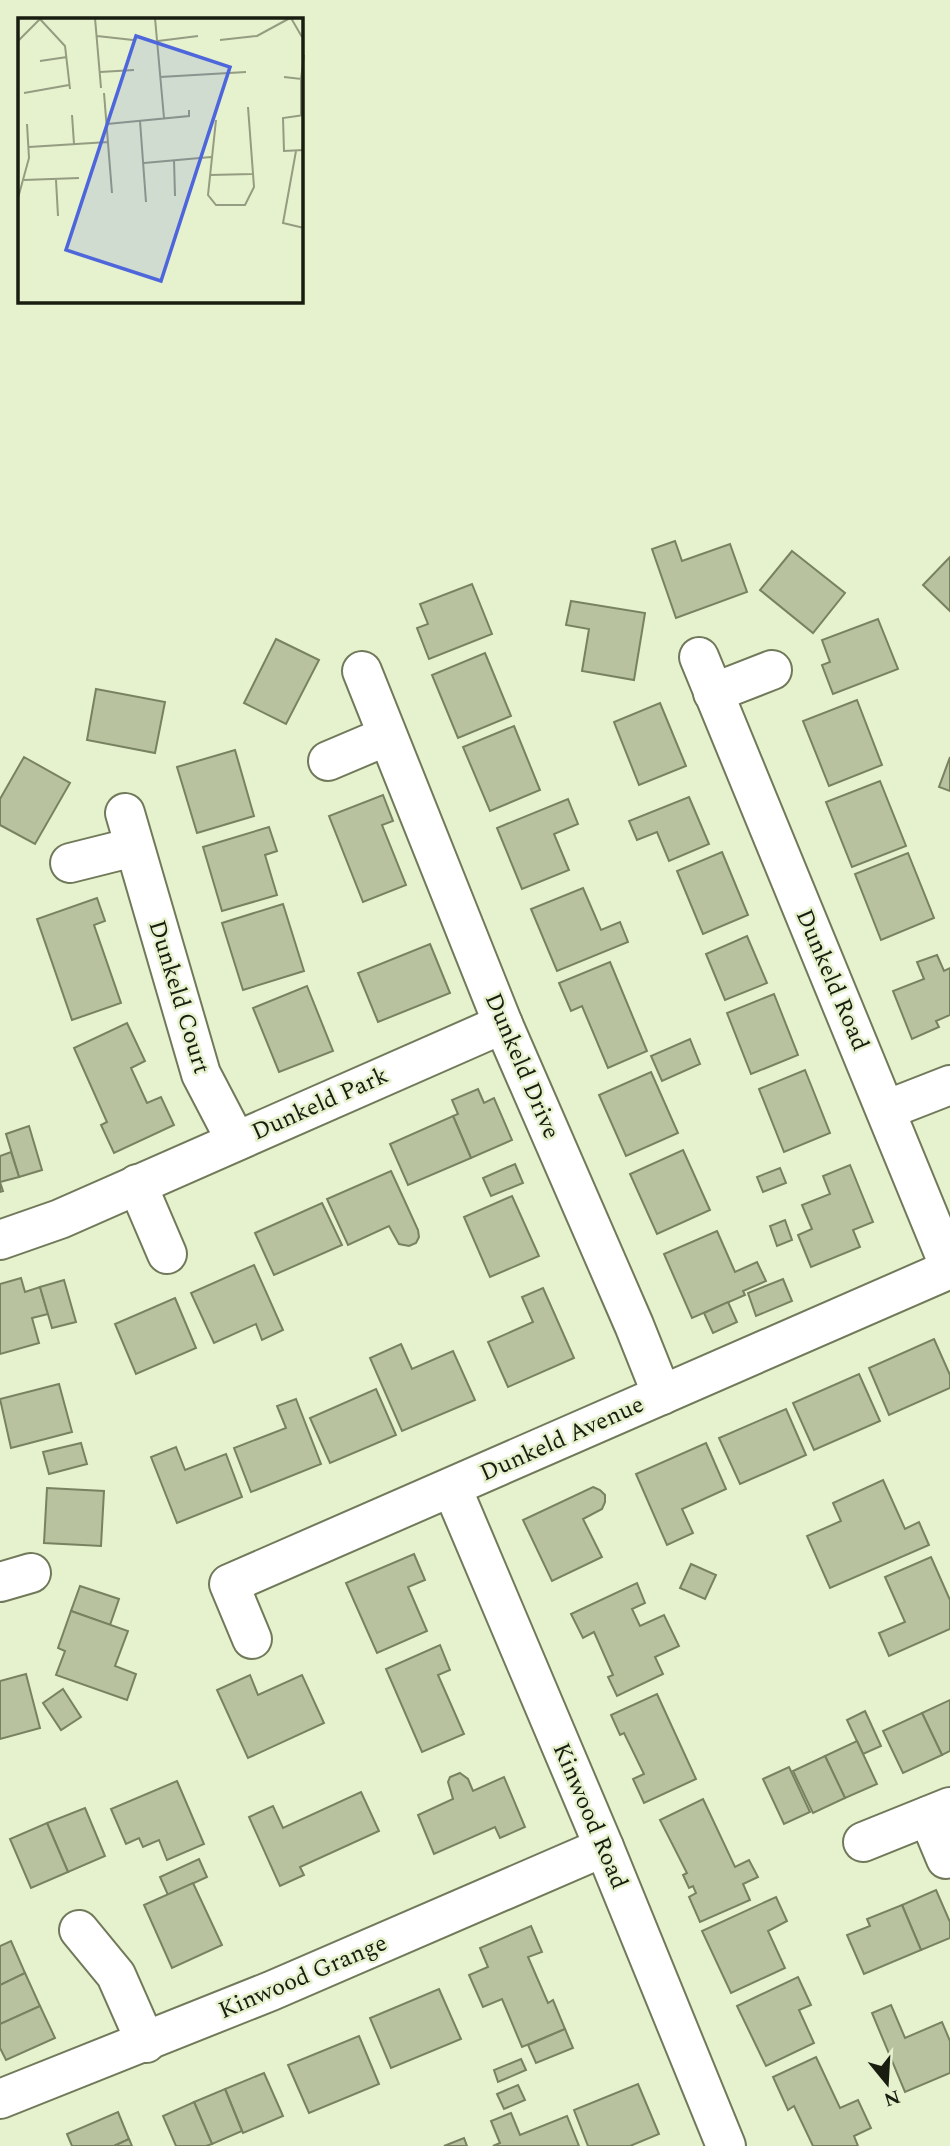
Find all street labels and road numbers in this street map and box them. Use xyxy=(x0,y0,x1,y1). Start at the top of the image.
street label: Dunkeld Road xyxy=(786,903,878,1057)
street label: Dunkeld Court xyxy=(139,916,219,1078)
street label: Dunkeld Drive xyxy=(475,987,569,1145)
street label: Dunkeld Park xyxy=(246,1058,394,1150)
street label: Dunkeld Avenue xyxy=(474,1387,650,1491)
street label: Kinwood Road xyxy=(543,1737,637,1895)
street label: Kinwood Grange xyxy=(213,1925,393,2029)

